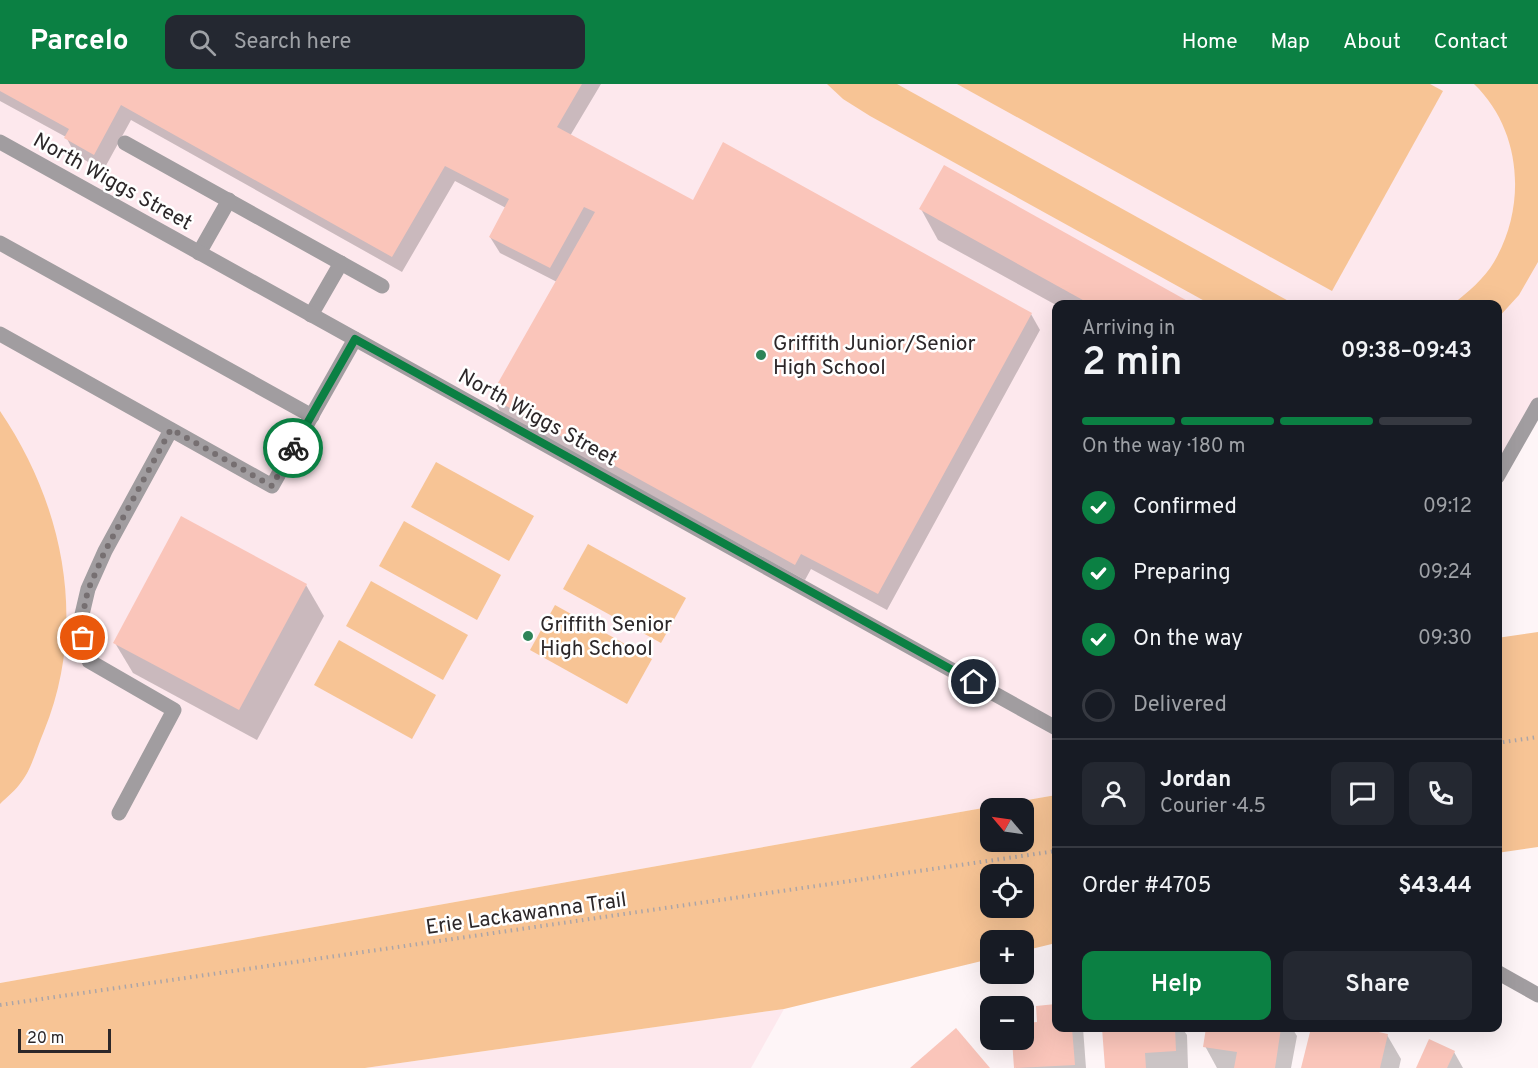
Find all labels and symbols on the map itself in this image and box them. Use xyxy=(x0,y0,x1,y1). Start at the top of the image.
street label: North Wiggs Street xyxy=(28,127,197,237)
place label: Griffith Junior/Senior High School xyxy=(773,331,976,382)
marker: Griffith Junior/Senior High School xyxy=(754,348,768,362)
street label: North Wiggs Street xyxy=(453,363,622,473)
courier xyxy=(263,418,323,478)
pin xyxy=(57,612,108,663)
place label: Griffith Senior High School xyxy=(540,612,672,663)
marker: Griffith Senior High School xyxy=(521,629,535,643)
pin xyxy=(948,656,999,707)
north arrow xyxy=(980,798,1034,852)
street label: Erie Lackawanna Trail xyxy=(424,887,628,942)
scale bar xyxy=(18,1026,111,1054)

